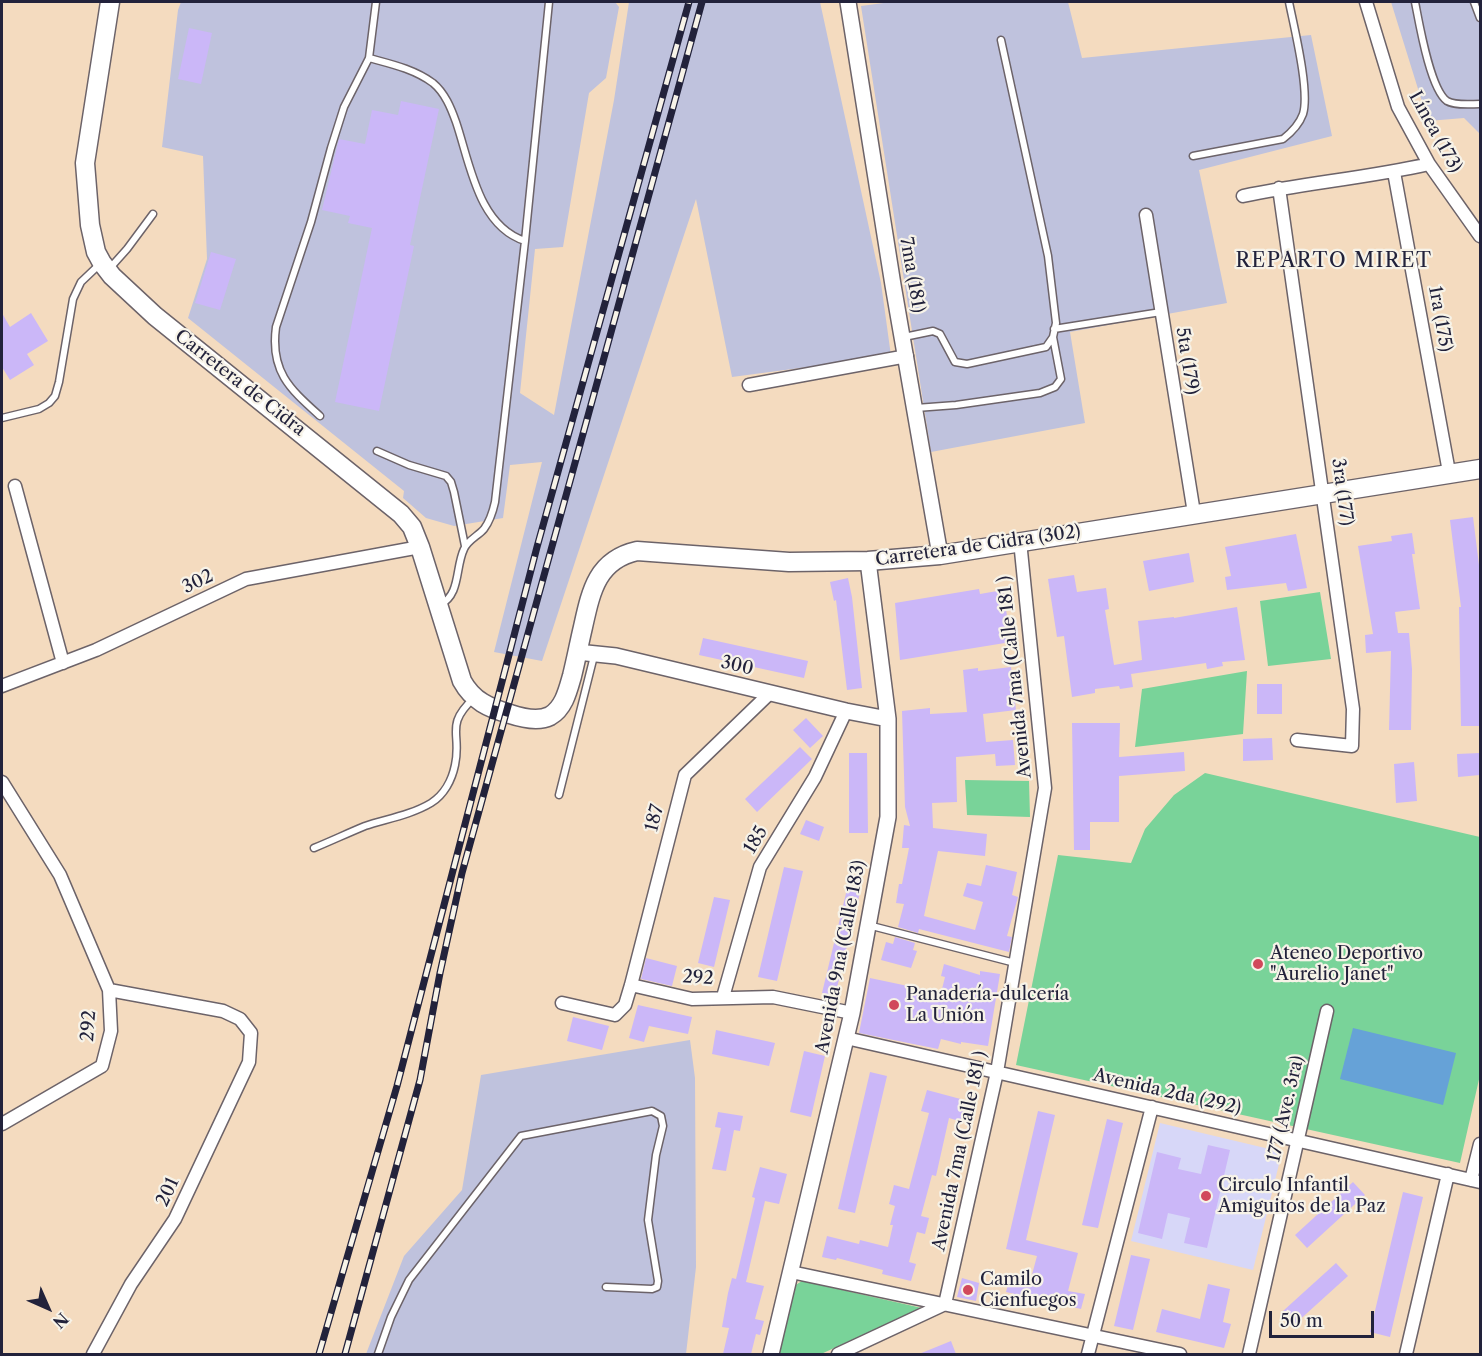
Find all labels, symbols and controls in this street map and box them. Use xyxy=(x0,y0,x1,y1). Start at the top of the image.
street label: Línea (173) xyxy=(1404,87,1466,177)
street label: 7ma (181) xyxy=(895,235,929,315)
district label: REPARTO MIRET xyxy=(1235,249,1433,273)
street label: 1ra (175) xyxy=(1424,284,1456,354)
street label: Carretera de Cidra xyxy=(170,325,310,441)
street label: 5ta (179) xyxy=(1171,326,1203,396)
street label: 3ra (177) xyxy=(1327,457,1357,527)
street label: Carretera de Cidra (302) xyxy=(874,521,1082,571)
street label: 302 xyxy=(179,565,217,599)
street label: Avenida 7ma (Calle 181 ) xyxy=(994,575,1036,779)
street label: 300 xyxy=(719,652,755,680)
street label: 187 xyxy=(641,802,669,834)
street label: 185 xyxy=(740,822,772,858)
street label: Avenida 9na (Calle 183) xyxy=(812,858,870,1056)
place label: Ateneo Deportivo "Aurelio Janet" xyxy=(1270,943,1423,986)
marker: Ateneo Deportivo "Aurelio Janet" xyxy=(1251,957,1265,971)
street label: 292 xyxy=(682,966,714,990)
place label: Panadería-dulcería La Unión xyxy=(906,984,1069,1026)
marker: Panadería-dulcería La Unión xyxy=(887,998,901,1012)
street label: 292 xyxy=(77,1010,101,1042)
street label: Avenida 7ma (Calle 181 ) xyxy=(928,1049,992,1253)
street label: 177 (Ave. 3ra) xyxy=(1263,1054,1309,1164)
street label: Avenida 2da (292) xyxy=(1091,1064,1243,1120)
street label: 201 xyxy=(152,1174,184,1210)
place label: Circulo Infantil Amiguitos de la Paz xyxy=(1218,1175,1386,1218)
marker: Circulo Infantil Amiguitos de la Paz xyxy=(1199,1189,1213,1203)
place label: Camilo Cienfuegos xyxy=(980,1269,1077,1312)
north arrow xyxy=(18,1278,78,1338)
marker: Camilo Cienfuegos xyxy=(961,1283,975,1297)
scale bar xyxy=(1272,1299,1377,1337)
text: N xyxy=(49,1309,73,1333)
text: 50 m xyxy=(1280,1310,1323,1332)

